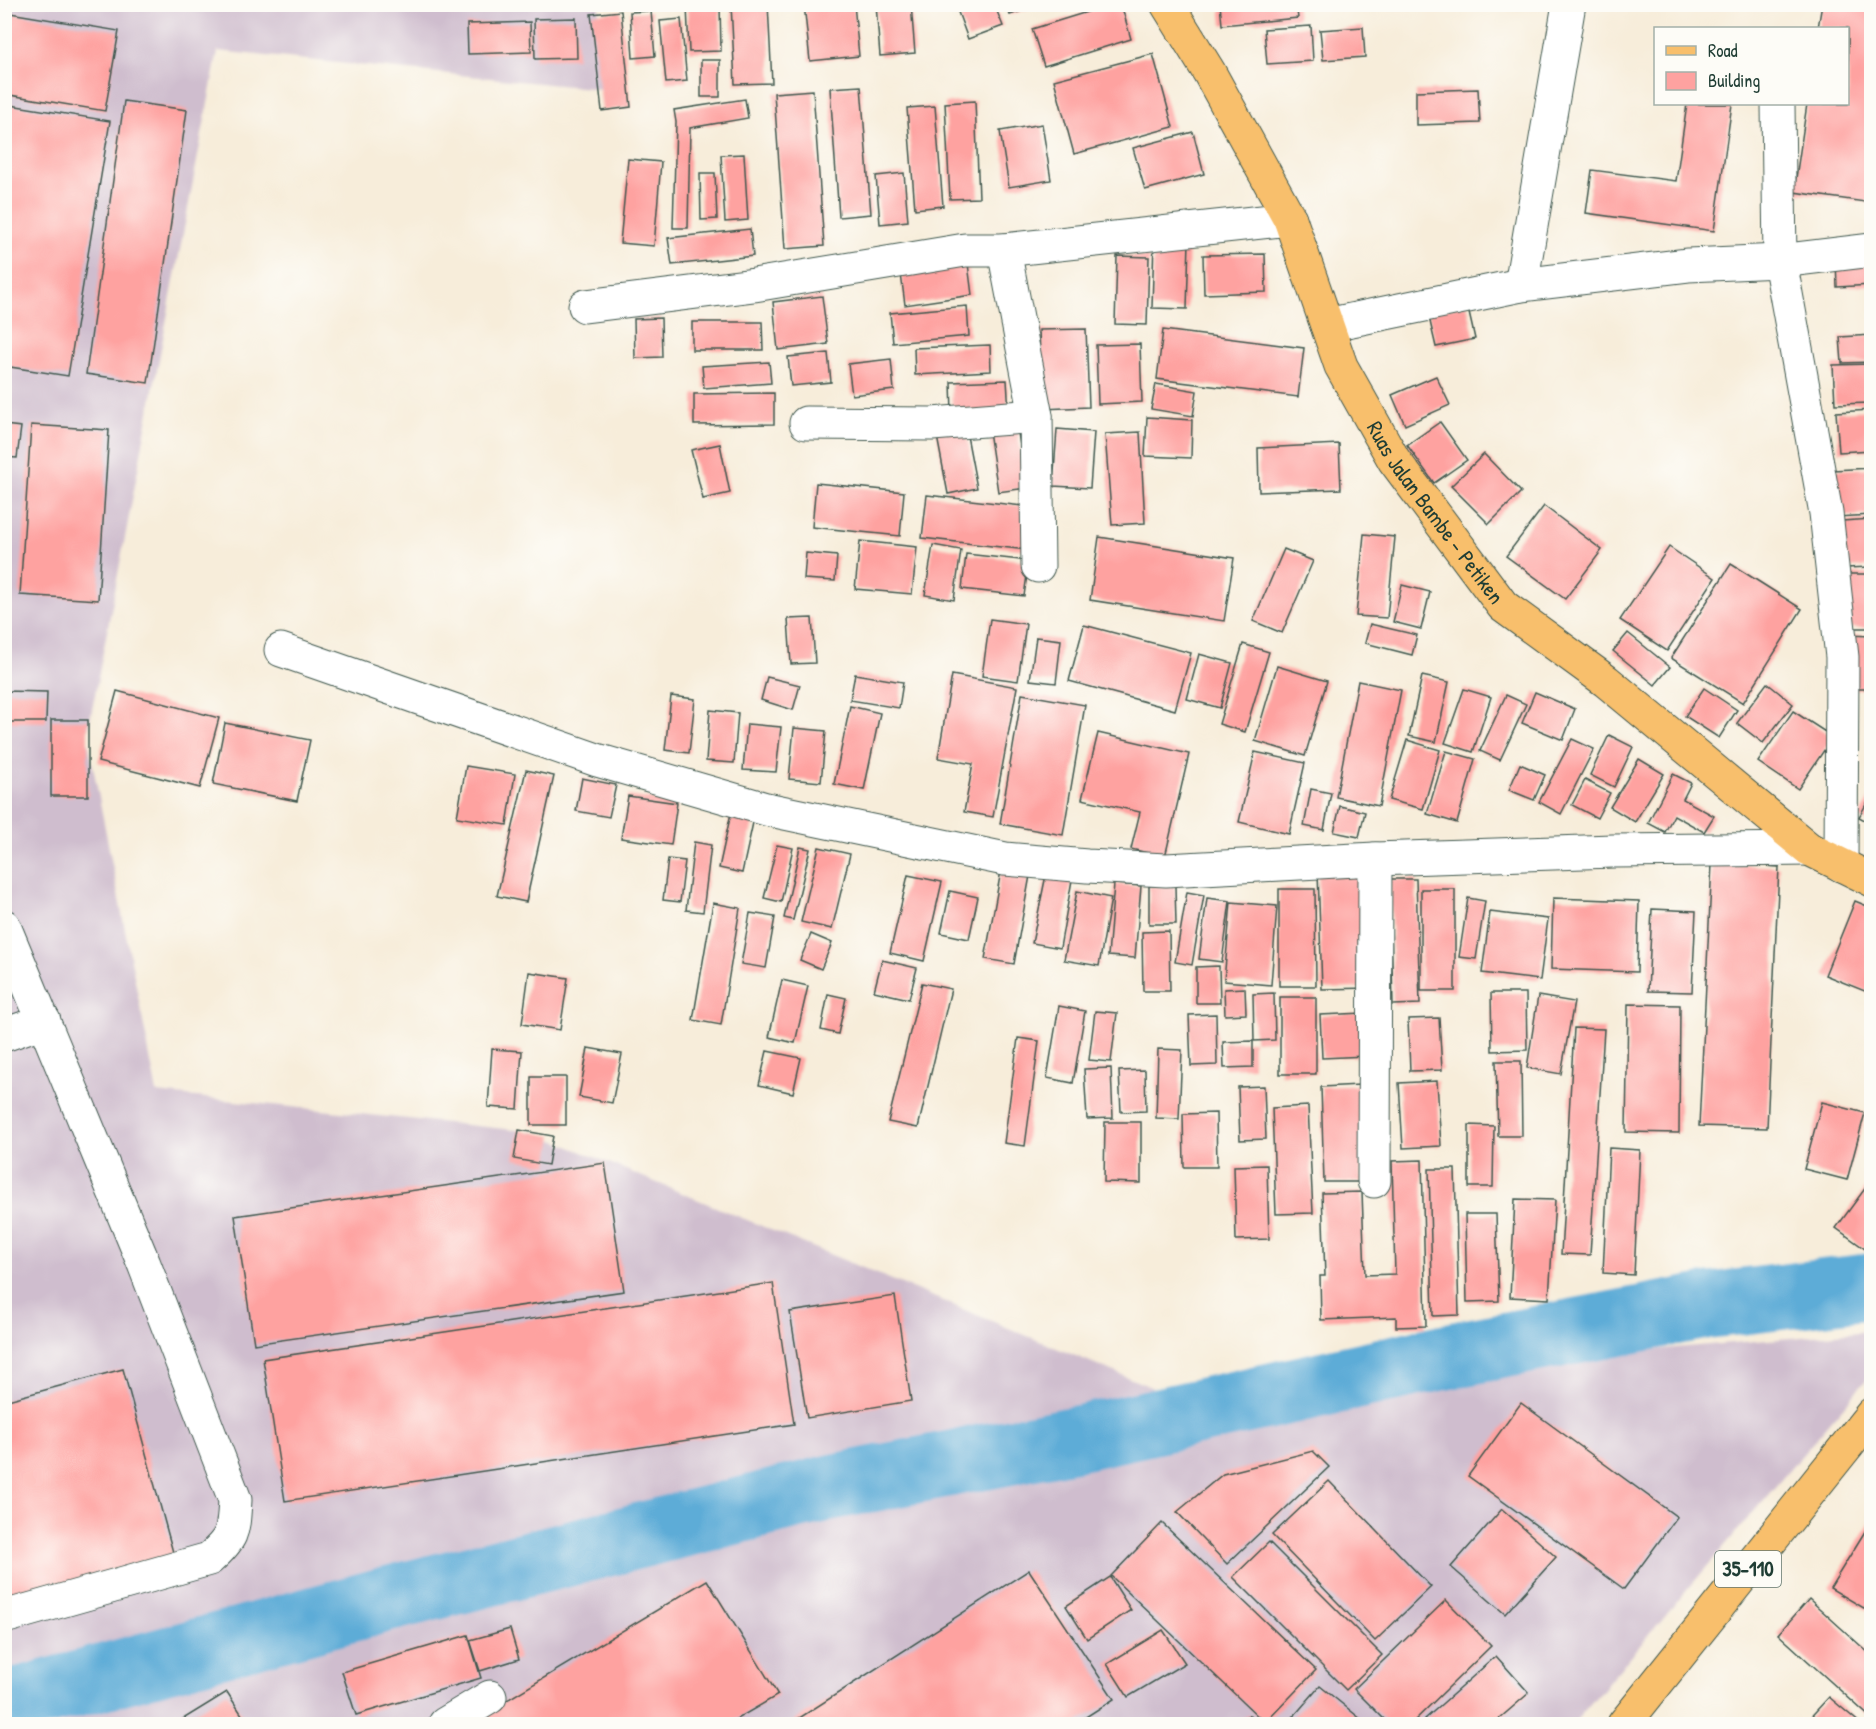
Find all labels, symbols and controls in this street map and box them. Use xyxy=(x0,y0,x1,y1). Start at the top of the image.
legend xyxy=(1654,27,1849,105)
text: Road xyxy=(1708,38,1738,63)
text: Building xyxy=(1708,68,1760,93)
street label: Ruas Jalan Bambe - Petiken xyxy=(1360,416,1511,610)
road number: 35-110 xyxy=(1715,1551,1781,1587)

